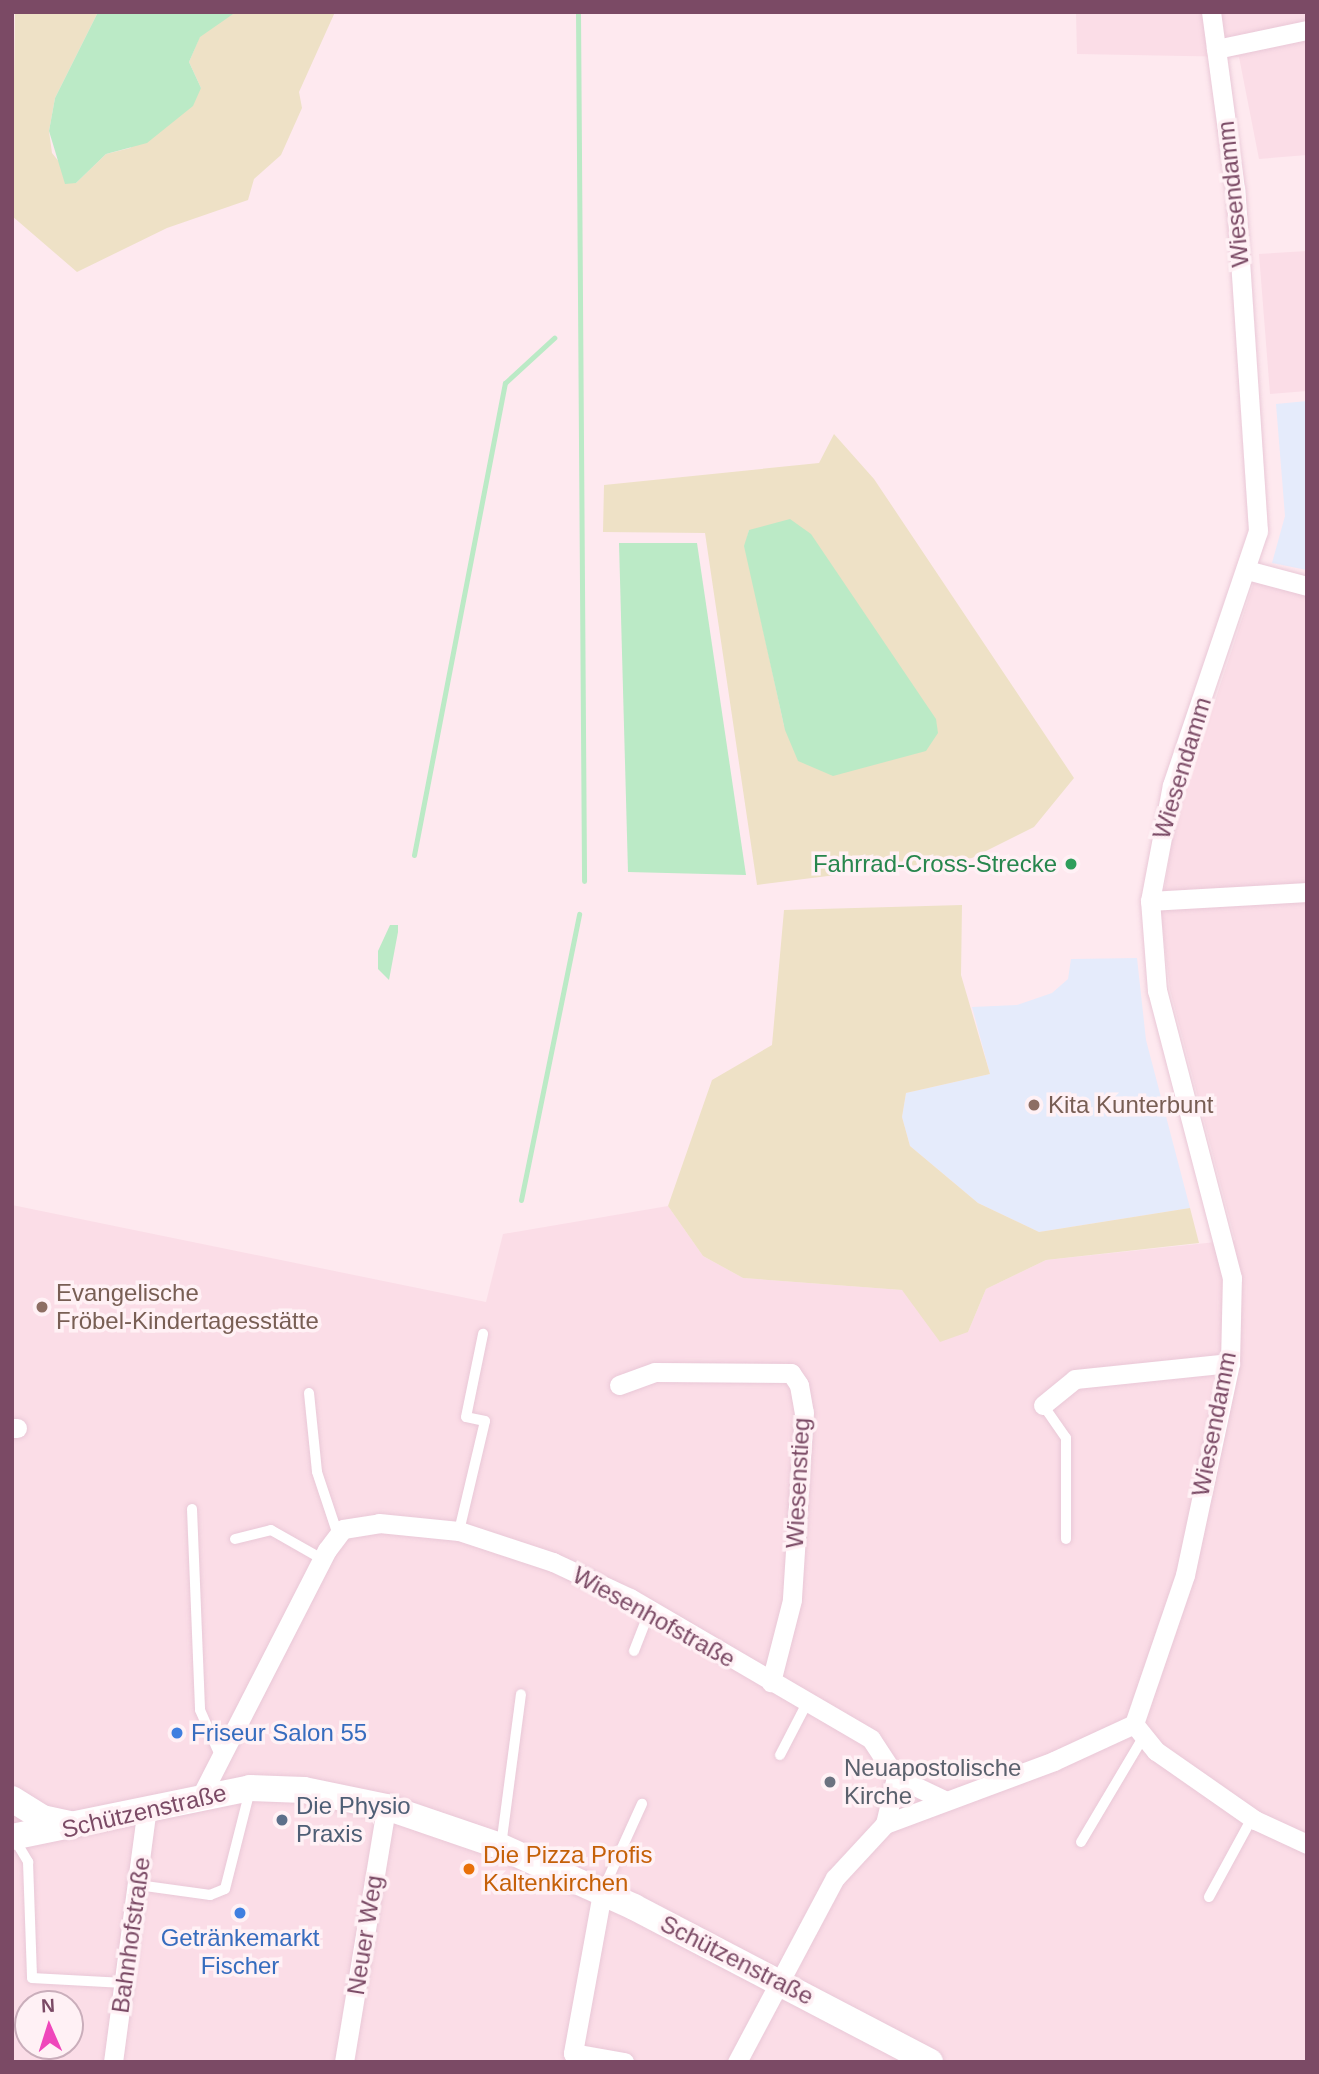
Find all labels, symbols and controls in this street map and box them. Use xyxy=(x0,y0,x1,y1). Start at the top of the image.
street label: Wiesendamm xyxy=(1211,120,1255,268)
street label: Wiesendamm xyxy=(1147,694,1217,842)
place label: Fahrrad-Cross-Strecke xyxy=(813,850,1057,878)
marker: Fahrrad-Cross-Strecke xyxy=(1063,856,1079,872)
place label: Kita Kunterbunt xyxy=(1048,1091,1213,1119)
marker: Kita Kunterbunt xyxy=(1026,1097,1042,1113)
place label: Evangelische Fröbel-Kindertagesstätte xyxy=(56,1279,319,1335)
marker: Evangelische Fröbel-Kindertagesstätte xyxy=(34,1299,50,1315)
street label: Wiesendamm xyxy=(1186,1349,1242,1499)
street label: Wiesenstieg xyxy=(780,1417,816,1549)
street label: Wiesenhofstraße xyxy=(568,1560,740,1674)
place label: Friseur Salon 55 xyxy=(191,1719,367,1747)
marker: Friseur Salon 55 xyxy=(169,1725,185,1741)
place label: Neuapostolische Kirche xyxy=(844,1754,1021,1810)
marker: Neuapostolische Kirche xyxy=(822,1774,838,1790)
street label: Schützenstraße xyxy=(59,1778,229,1844)
place label: Die Physio Praxis xyxy=(296,1792,411,1848)
marker: Die Physio Praxis xyxy=(274,1812,290,1828)
place label: Die Pizza Profis Kaltenkirchen xyxy=(483,1841,652,1897)
street label: Bahnhofstraße xyxy=(106,1855,156,2015)
marker: Die Pizza Profis Kaltenkirchen xyxy=(461,1861,477,1877)
street label: Neuer Weg xyxy=(341,1873,389,1997)
marker: Getränkemarkt Fischer xyxy=(232,1905,248,1921)
street label: Schützenstraße xyxy=(656,1909,818,2011)
place label: Getränkemarkt Fischer xyxy=(161,1924,319,1980)
north arrow xyxy=(14,1990,84,2060)
text: N xyxy=(41,1995,55,2016)

